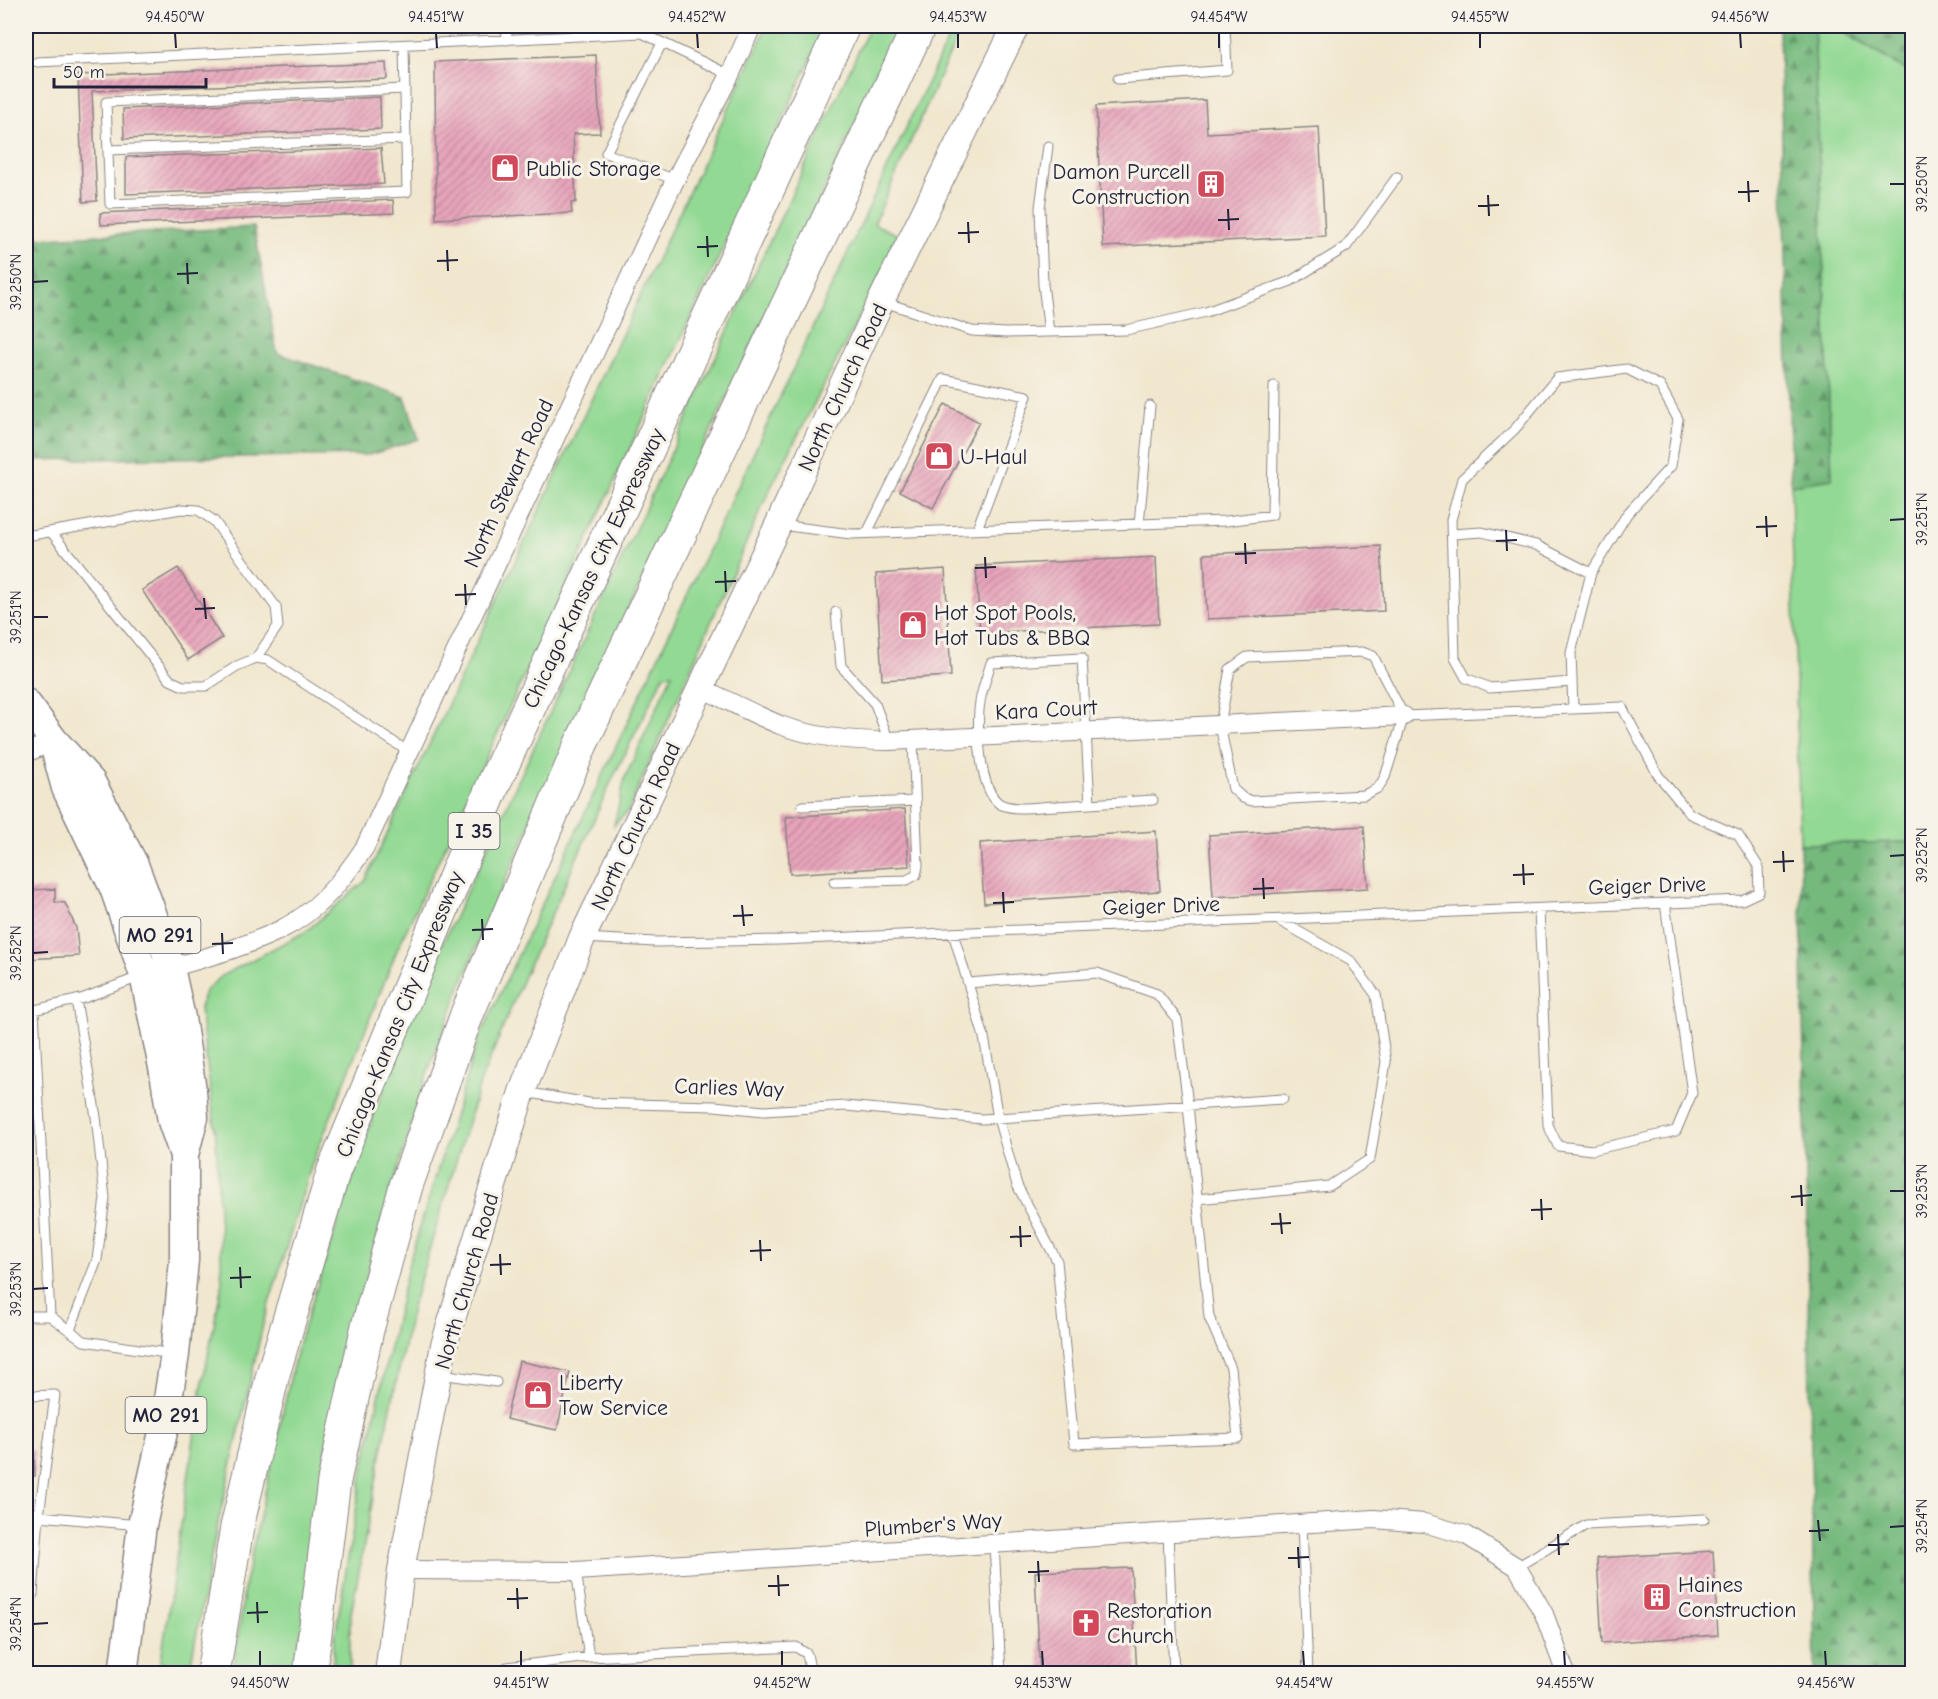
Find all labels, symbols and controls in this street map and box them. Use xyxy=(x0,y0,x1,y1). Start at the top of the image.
text: 94.450°W xyxy=(146,8,204,26)
text: 94.451°W xyxy=(408,8,464,26)
text: 94.452°W xyxy=(668,8,726,26)
text: 94.453°W xyxy=(929,8,987,26)
text: 94.454°W xyxy=(1191,8,1247,26)
text: 94.455°W xyxy=(1451,8,1509,26)
text: 94.456°W xyxy=(1711,8,1769,26)
scale bar xyxy=(54,51,206,89)
text: 50 m xyxy=(63,62,105,83)
shop icon: Public Storage xyxy=(489,152,521,184)
place label: Public Storage xyxy=(526,156,661,182)
text: 39.250°N xyxy=(1913,156,1931,212)
place label: Damon Purcell Construction xyxy=(1053,159,1190,210)
building icon: Damon Purcell Construction xyxy=(1195,168,1227,200)
text: 39.250°N xyxy=(7,254,25,310)
street label: North Church Road xyxy=(793,299,893,475)
street label: North Stewart Road xyxy=(458,395,559,572)
street label: Chicago-Kansas City Expressway xyxy=(517,424,670,713)
shop icon: U-Haul xyxy=(923,440,955,472)
place label: U-Haul xyxy=(960,444,1027,470)
text: 39.251°N xyxy=(1913,492,1931,546)
text: 39.251°N xyxy=(7,590,25,644)
place label: Hot Spot Pools, Hot Tubs & BBQ xyxy=(934,600,1090,651)
shop icon: Hot Spot Pools, Hot Tubs & BBQ xyxy=(897,609,929,641)
street label: Kara Court xyxy=(994,694,1098,726)
street label: North Church Road xyxy=(586,738,686,914)
road number: I 35 xyxy=(448,813,500,849)
text: 39.252°N xyxy=(1913,827,1931,883)
street label: Chicago-Kansas City Expressway xyxy=(331,867,469,1161)
street label: Geiger Drive xyxy=(1588,871,1706,901)
street label: Geiger Drive xyxy=(1102,891,1220,921)
road number: MO 291 xyxy=(120,917,201,953)
text: 39.252°N xyxy=(7,925,25,981)
street label: Carlies Way xyxy=(674,1073,784,1103)
text: 39.253°N xyxy=(1913,1164,1931,1219)
street label: North Church Road xyxy=(429,1190,505,1372)
text: 39.253°N xyxy=(7,1262,25,1317)
place label: Liberty Tow Service xyxy=(559,1370,668,1421)
shop icon: Liberty Tow Service xyxy=(522,1379,554,1411)
road number: MO 291 xyxy=(126,1397,207,1433)
text: 39.254°N xyxy=(1913,1499,1931,1553)
street label: Plumber's Way xyxy=(863,1507,1003,1543)
place label: Haines Construction xyxy=(1678,1572,1796,1623)
building icon: Haines Construction xyxy=(1641,1581,1673,1613)
text: 39.254°N xyxy=(7,1597,25,1651)
place label: Restoration Church xyxy=(1107,1598,1212,1649)
church icon: Restoration Church xyxy=(1070,1607,1102,1639)
text: 94.450°W xyxy=(231,1674,289,1692)
text: 94.451°W xyxy=(493,1674,549,1692)
text: 94.452°W xyxy=(753,1674,811,1692)
text: 94.453°W xyxy=(1014,1674,1072,1692)
text: 94.454°W xyxy=(1276,1674,1332,1692)
text: 94.455°W xyxy=(1536,1674,1594,1692)
text: 94.456°W xyxy=(1797,1674,1855,1692)

